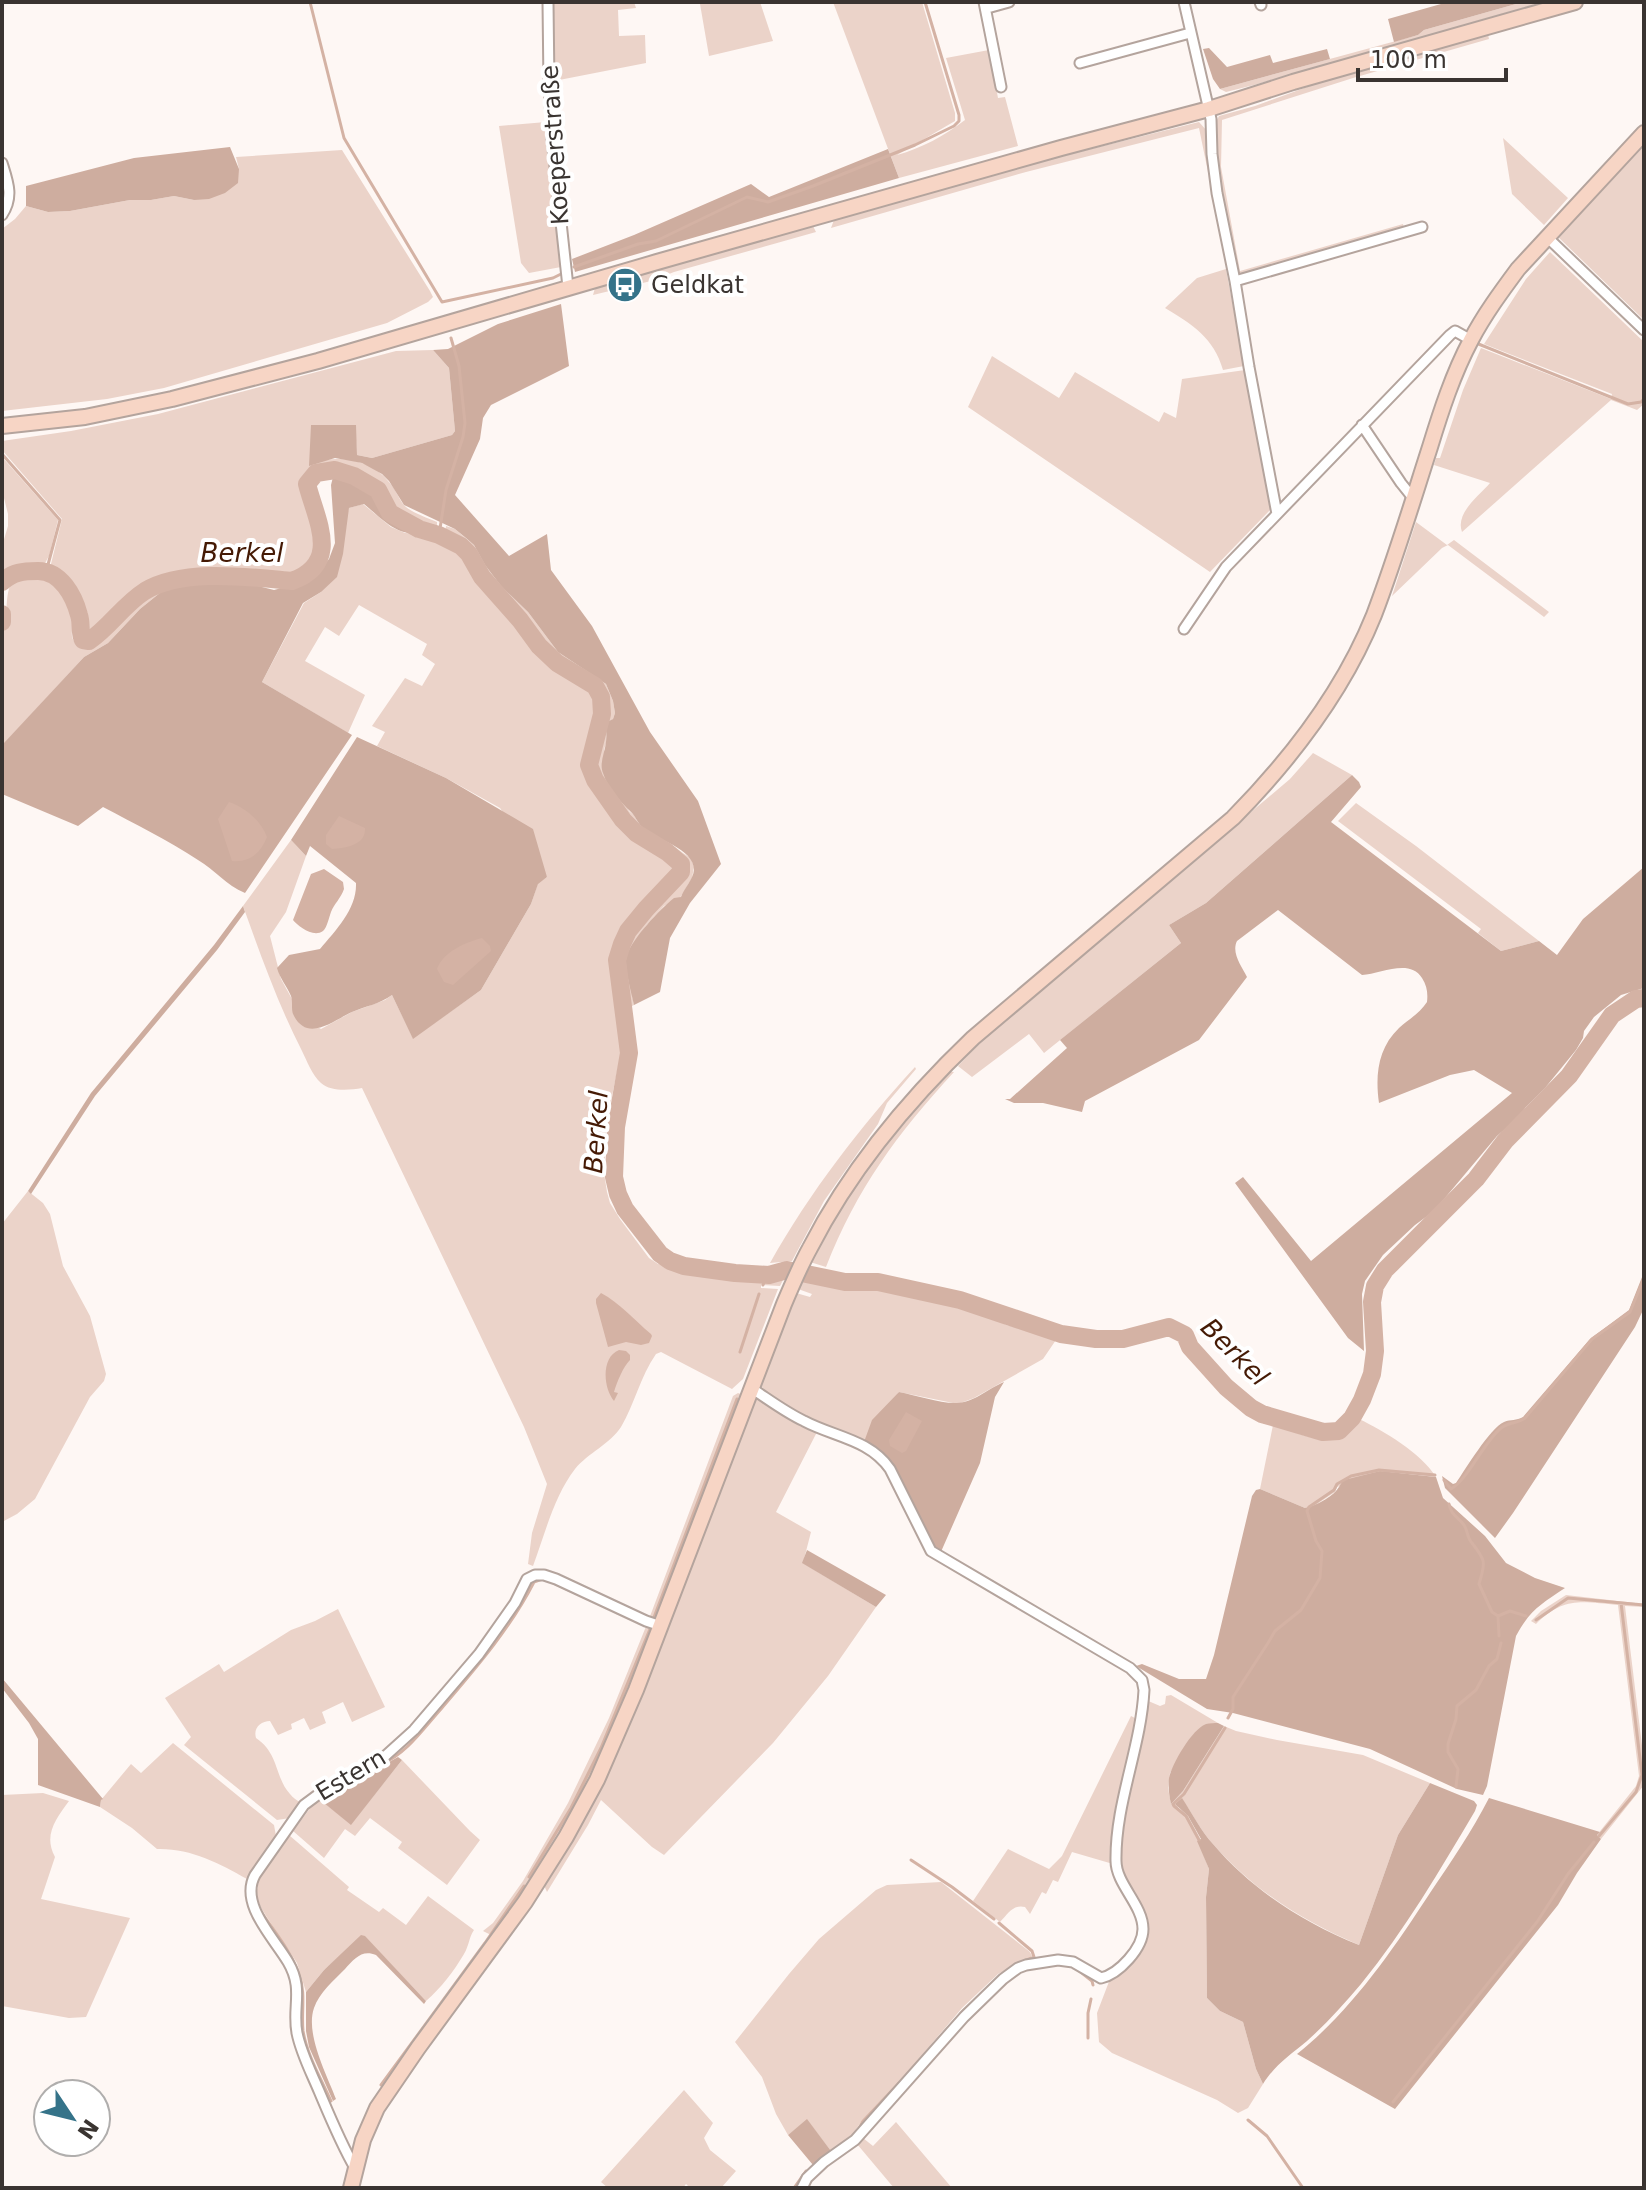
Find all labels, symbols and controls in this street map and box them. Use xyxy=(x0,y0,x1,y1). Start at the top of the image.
scale bar xyxy=(1358,32,1506,82)
text: 100 m xyxy=(1370,46,1447,74)
street label: Koeperstraße xyxy=(535,64,575,226)
bus stop icon: Geldkat xyxy=(606,266,644,304)
place label: Geldkat xyxy=(651,271,744,299)
water label: Berkel xyxy=(201,538,284,568)
water label: Berkel xyxy=(578,1089,614,1174)
water label: Berkel xyxy=(1195,1312,1275,1392)
street label: Estern xyxy=(311,1743,391,1807)
north arrow xyxy=(32,2078,112,2158)
text: N xyxy=(72,2114,103,2144)

